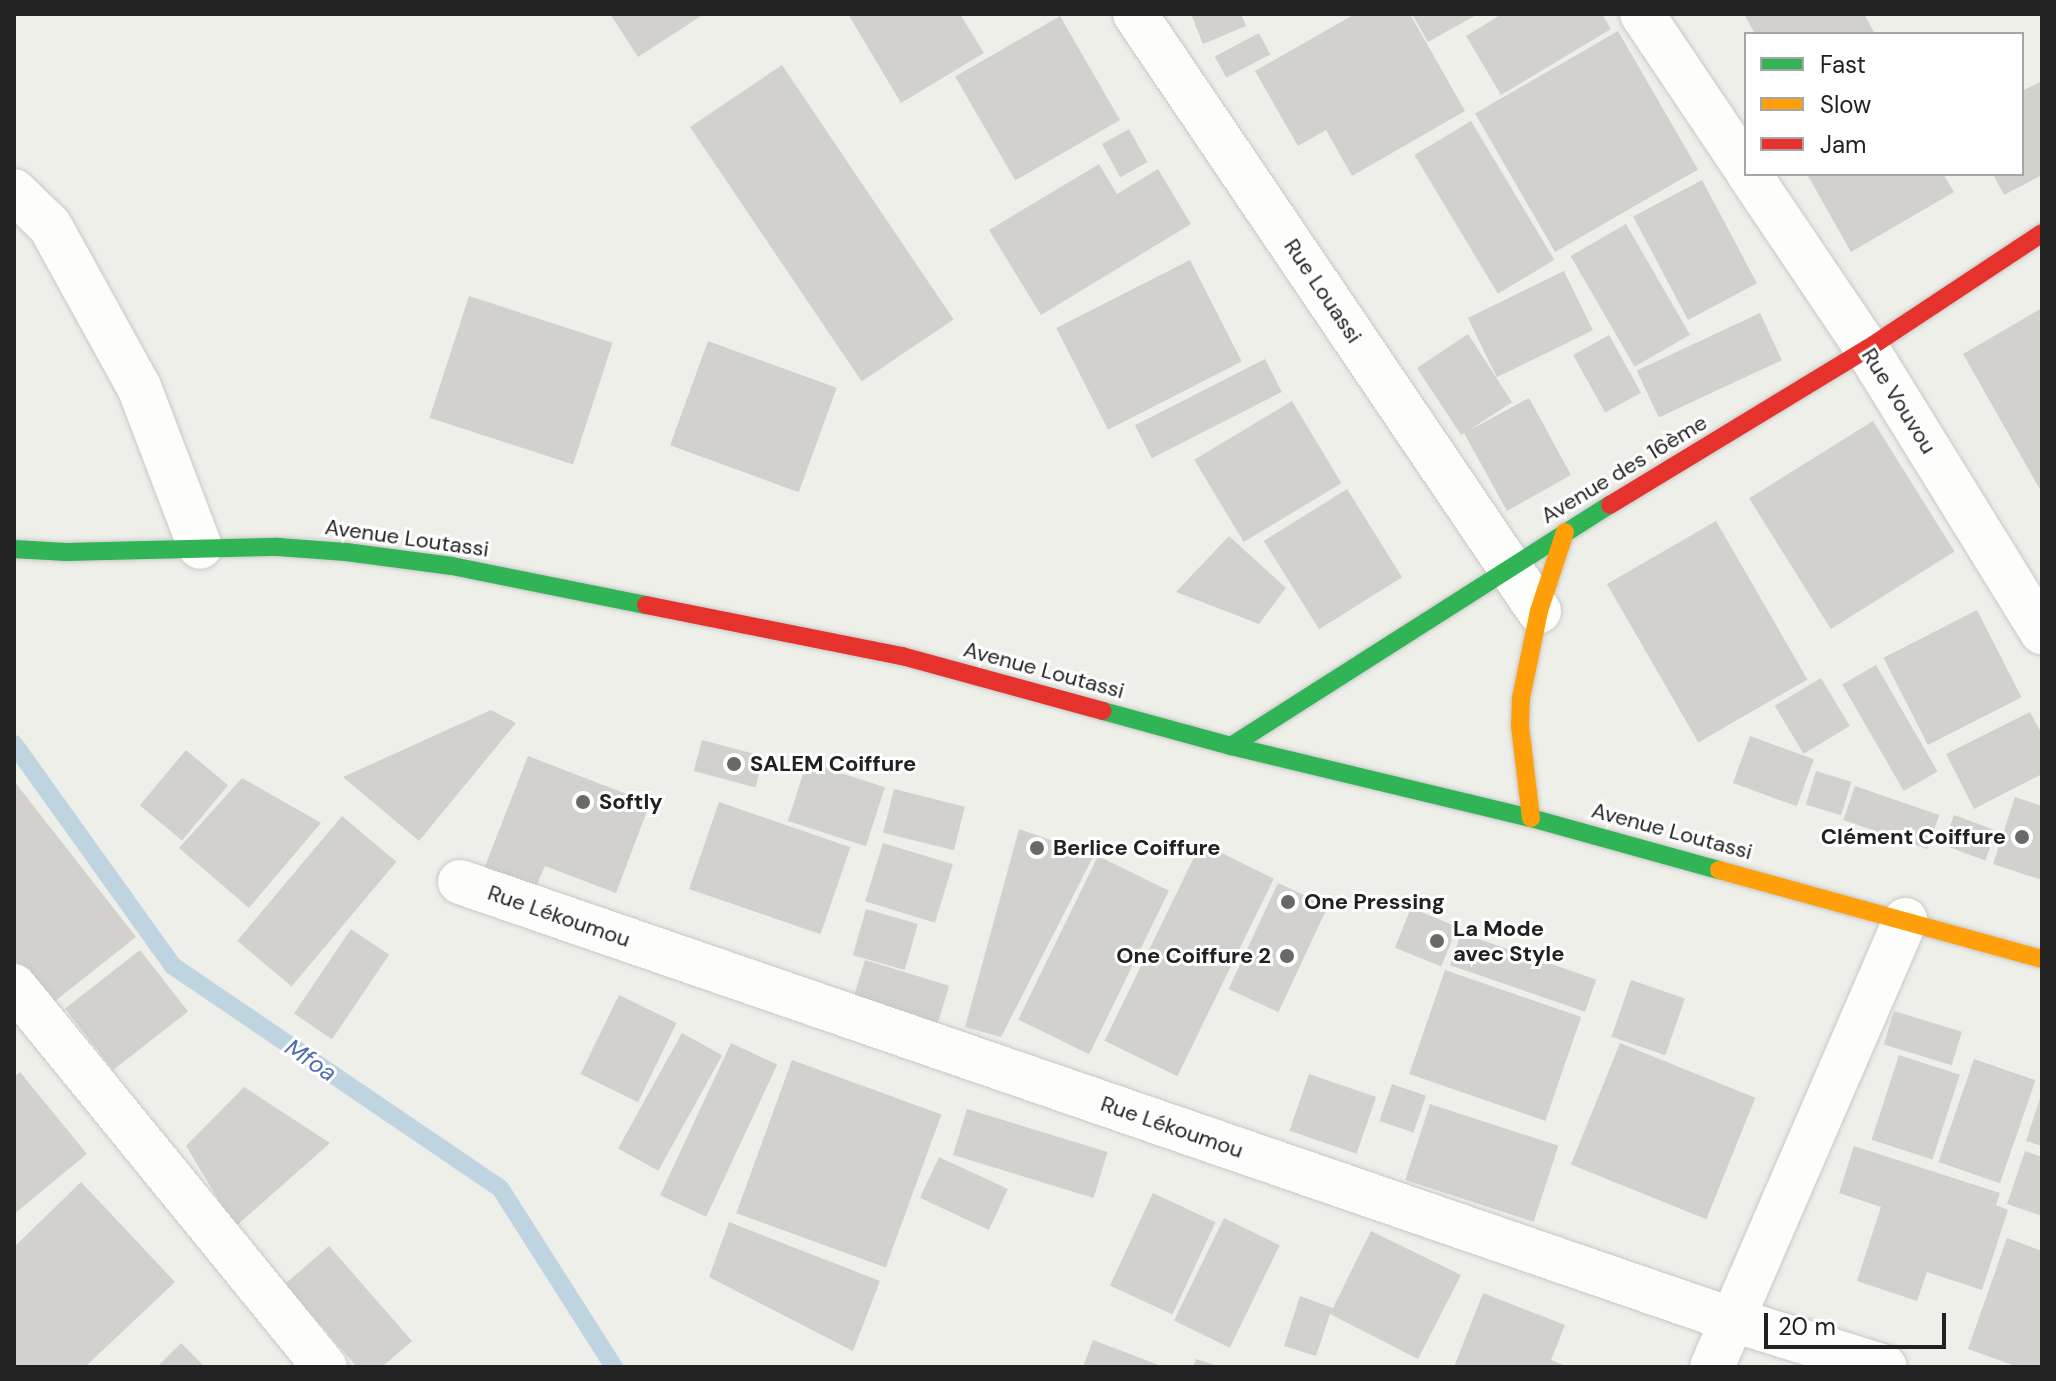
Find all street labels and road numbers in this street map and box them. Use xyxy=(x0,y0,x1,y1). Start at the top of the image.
street label: Rue Louassi xyxy=(1278,234,1368,348)
street label: Rue Vouvou xyxy=(1856,343,1942,459)
street label: Avenue des 16ème xyxy=(1536,409,1712,529)
street label: Avenue Loutassi xyxy=(323,513,491,563)
street label: Avenue Loutassi xyxy=(961,636,1127,704)
street label: Avenue Loutassi xyxy=(1589,797,1755,865)
street label: Rue Lékoumou xyxy=(484,879,634,953)
street label: Rue Lékoumou xyxy=(1097,1090,1247,1164)

